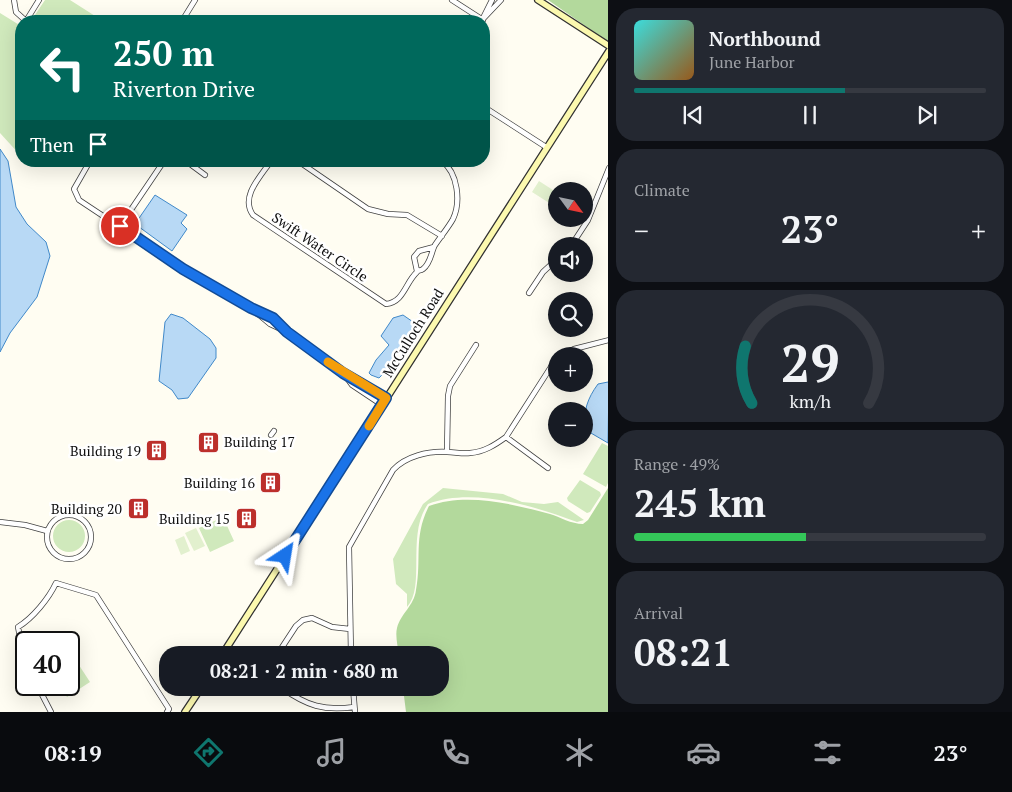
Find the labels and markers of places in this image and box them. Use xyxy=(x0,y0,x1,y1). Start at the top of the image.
pin xyxy=(99,205,141,247)
building icon: Building 17 xyxy=(196,430,220,454)
place label: Building 17 xyxy=(224,432,295,451)
building icon: Building 19 xyxy=(145,439,169,463)
place label: Building 19 xyxy=(70,441,141,460)
building icon: Building 16 xyxy=(259,471,283,495)
place label: Building 16 xyxy=(184,473,256,492)
building icon: Building 20 xyxy=(126,497,150,521)
place label: Building 20 xyxy=(51,499,122,518)
building icon: Building 15 xyxy=(234,507,258,531)
place label: Building 15 xyxy=(159,509,230,528)

